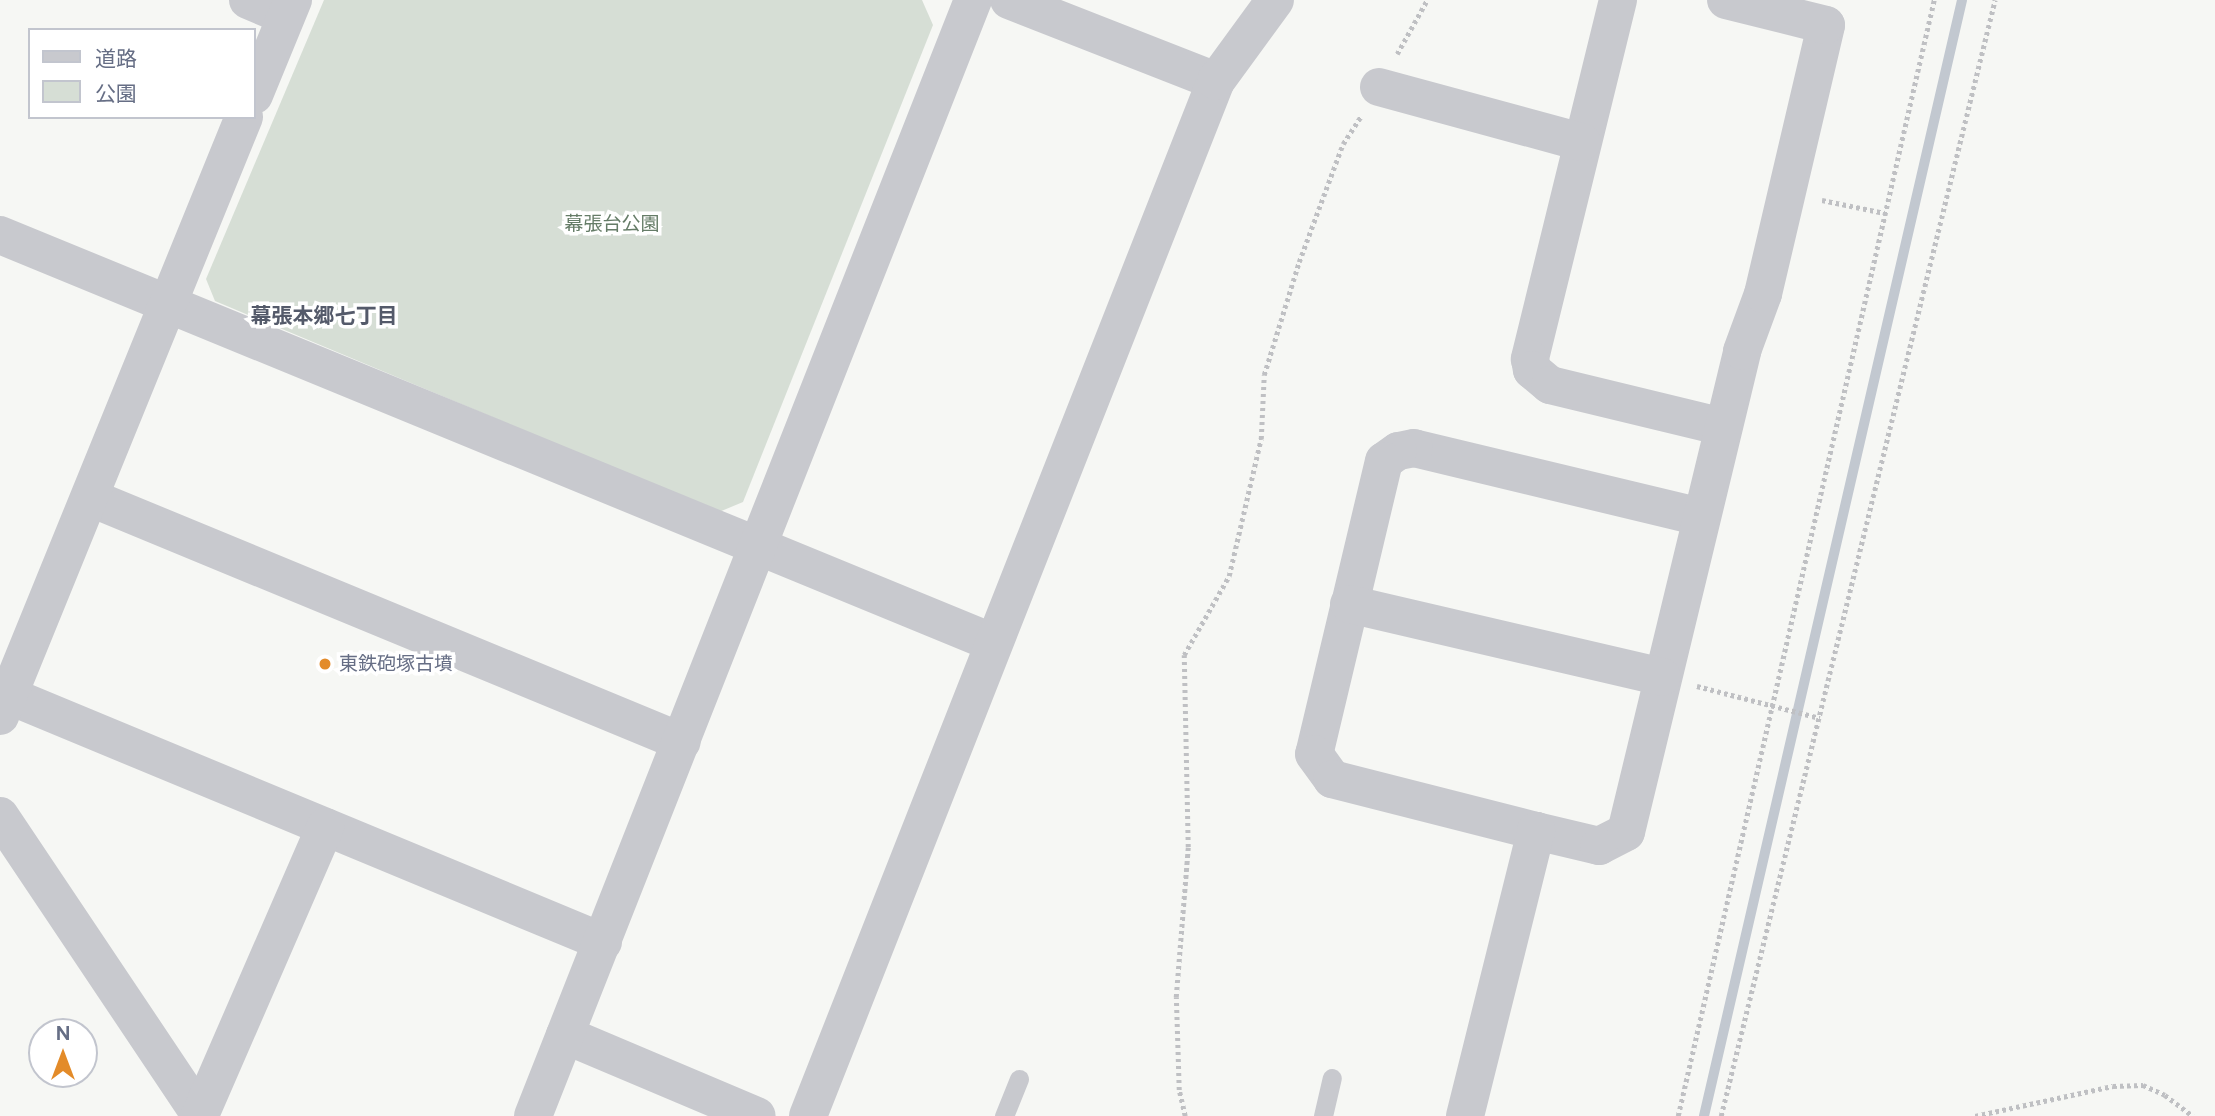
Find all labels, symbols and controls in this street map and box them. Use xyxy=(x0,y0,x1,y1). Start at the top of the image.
legend xyxy=(28,28,256,119)
text: 道路 xyxy=(95,46,137,71)
text: 公園 xyxy=(95,81,137,106)
park label: 幕張台公園 xyxy=(565,213,659,235)
district label: 幕張本郷七丁目 xyxy=(251,303,397,329)
place label: 東鉄砲塚古墳 xyxy=(339,653,453,675)
marker: 東鉄砲塚古墳 xyxy=(317,656,333,672)
north arrow xyxy=(28,1018,98,1088)
text: N xyxy=(56,1022,70,1045)

